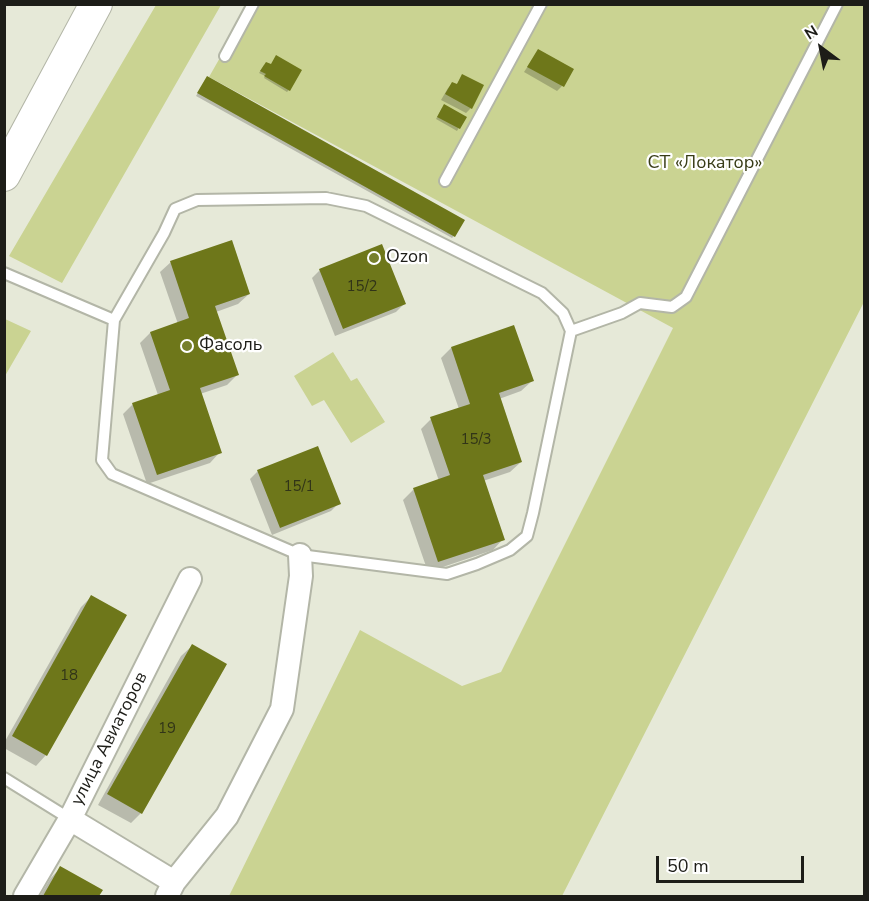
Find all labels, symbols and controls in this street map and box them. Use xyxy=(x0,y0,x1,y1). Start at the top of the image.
north arrow xyxy=(791,18,851,78)
text: N xyxy=(801,20,822,45)
park label: СТ «Локатор» xyxy=(648,153,762,175)
place label: Ozon xyxy=(386,247,428,269)
marker: Ozon xyxy=(367,251,381,265)
house number: 15/2 xyxy=(346,278,378,296)
place label: Фасоль xyxy=(199,335,262,357)
marker: Фасоль xyxy=(180,339,194,353)
house number: 15/3 xyxy=(460,431,492,449)
house number: 15/1 xyxy=(283,478,315,496)
house number: 18 xyxy=(60,667,78,685)
street label: улица Авиаторов xyxy=(67,669,153,809)
house number: 19 xyxy=(158,720,176,738)
scale bar xyxy=(659,844,808,882)
text: 50 m xyxy=(667,854,709,878)

